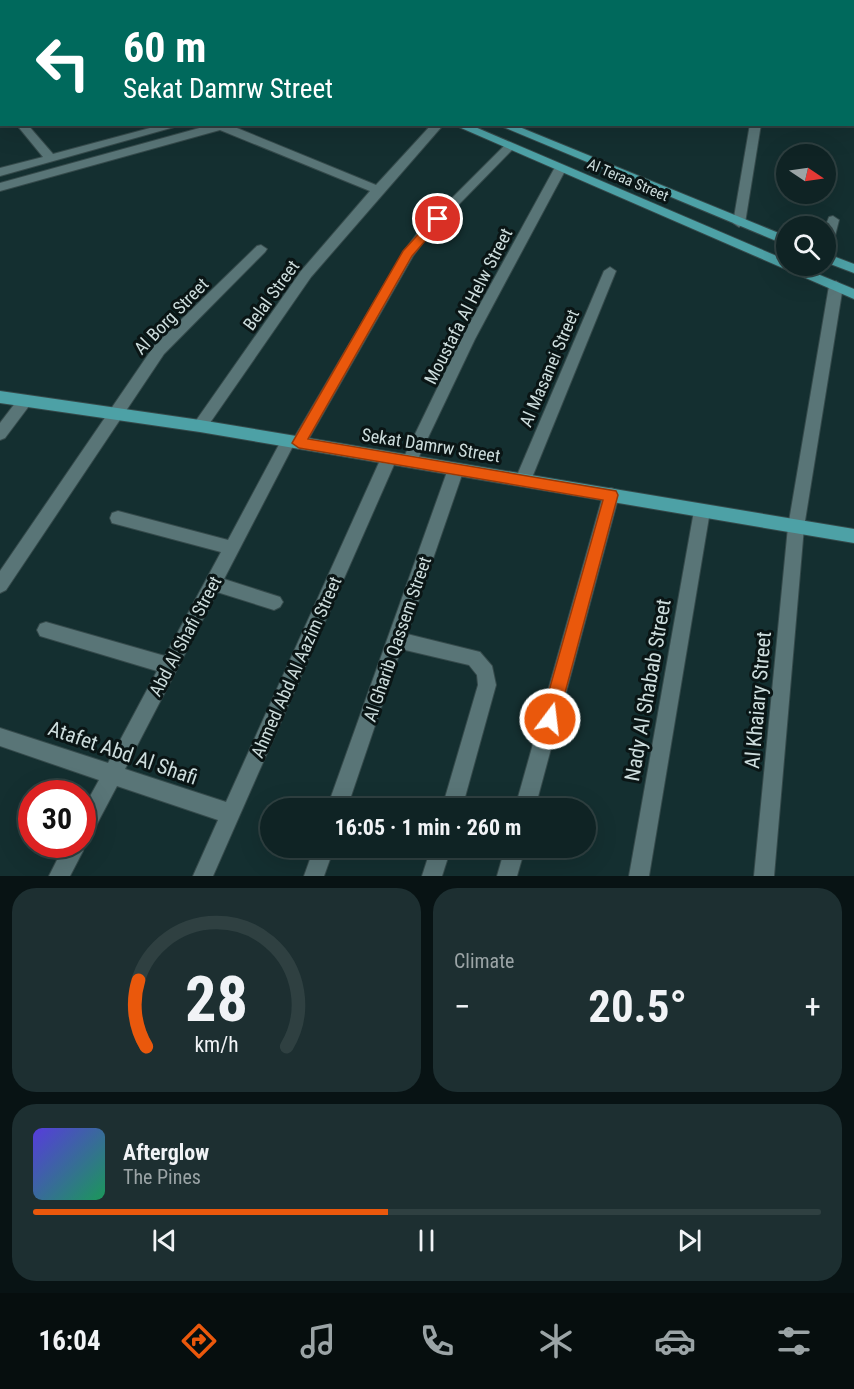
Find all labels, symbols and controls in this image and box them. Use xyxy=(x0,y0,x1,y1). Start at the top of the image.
text: 60 m xyxy=(123,23,206,72)
icon: left xyxy=(24,24,102,102)
text: Sekat Damrw Street xyxy=(123,73,333,105)
north arrow xyxy=(776,144,836,204)
map controls xyxy=(776,144,836,276)
street label: Al Teraa Street xyxy=(585,155,671,205)
pin xyxy=(412,193,463,244)
icon: arrive xyxy=(421,202,454,235)
button: search xyxy=(776,216,836,276)
street label: Moustafa Al Helw Street xyxy=(420,224,516,388)
street label: Belal Street xyxy=(239,256,303,334)
street label: Al Borg Street xyxy=(129,273,213,359)
street label: Al Masanei Street xyxy=(515,306,583,430)
street label: Sekat Damrw Street xyxy=(360,424,502,466)
street label: Al Gharib Qassem Street xyxy=(359,554,435,724)
street label: Abd Al Shafi Street xyxy=(145,572,225,700)
street label: Ahmed Abd Al Aazim Street xyxy=(247,573,345,761)
street label: Nady Al Shabab Street xyxy=(620,597,676,783)
street label: Al Khaiary Street xyxy=(740,630,776,770)
position arrow xyxy=(518,687,582,751)
street label: Atafet Abd Al Shafi xyxy=(45,716,201,790)
speed limit sign: 30 xyxy=(18,780,96,858)
text: 16:05 · 1 min · 260 m xyxy=(335,815,521,840)
text: Climate xyxy=(454,949,514,973)
text: 28 xyxy=(185,963,248,1036)
text: 20.5° xyxy=(588,980,687,1033)
text: − xyxy=(454,987,471,1026)
text: + xyxy=(805,987,821,1026)
text: km/h xyxy=(194,1032,239,1057)
text: Afterglow xyxy=(123,1140,209,1165)
text: The Pines xyxy=(123,1165,201,1189)
icon: previous xyxy=(148,1224,181,1257)
icon: pause xyxy=(410,1224,443,1257)
icon: next xyxy=(673,1224,706,1257)
icon: directions xyxy=(178,1320,220,1362)
icon: music xyxy=(297,1320,339,1362)
icon: phone xyxy=(416,1320,458,1362)
icon: climate xyxy=(535,1320,577,1362)
icon: car xyxy=(654,1320,696,1362)
icon: filters xyxy=(773,1320,815,1362)
text: 16:04 xyxy=(39,1325,101,1357)

